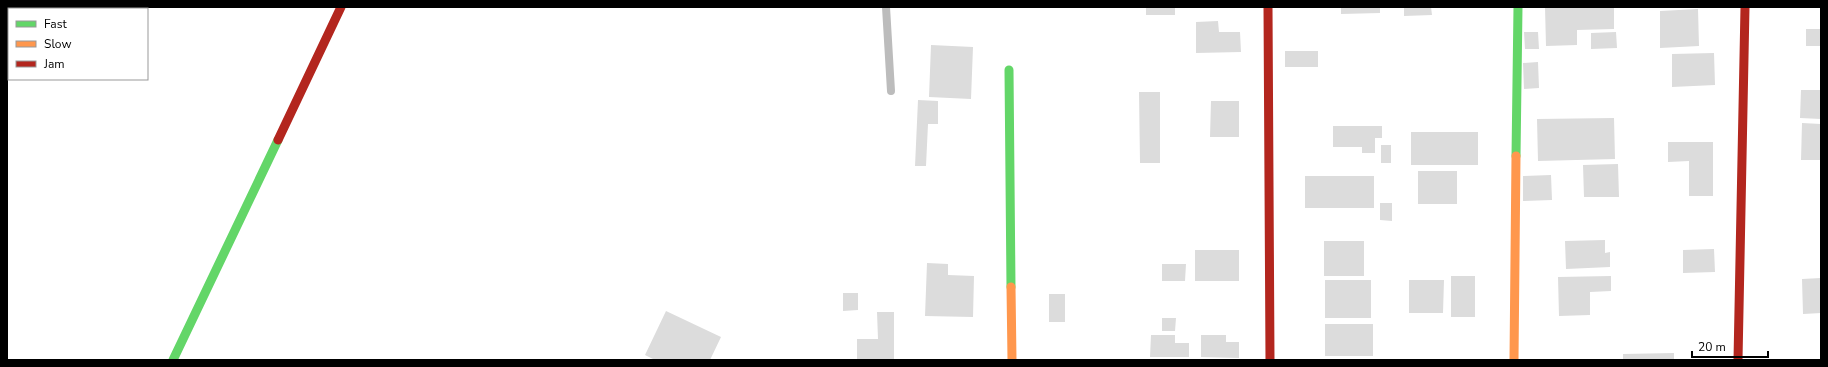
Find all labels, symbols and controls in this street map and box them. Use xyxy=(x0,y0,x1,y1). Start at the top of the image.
legend xyxy=(8,8,148,80)
text: Fast xyxy=(44,16,67,32)
text: Slow xyxy=(44,36,72,52)
text: Jam xyxy=(43,56,65,72)
scale bar xyxy=(1692,333,1768,359)
text: 20 m xyxy=(1698,339,1726,355)

